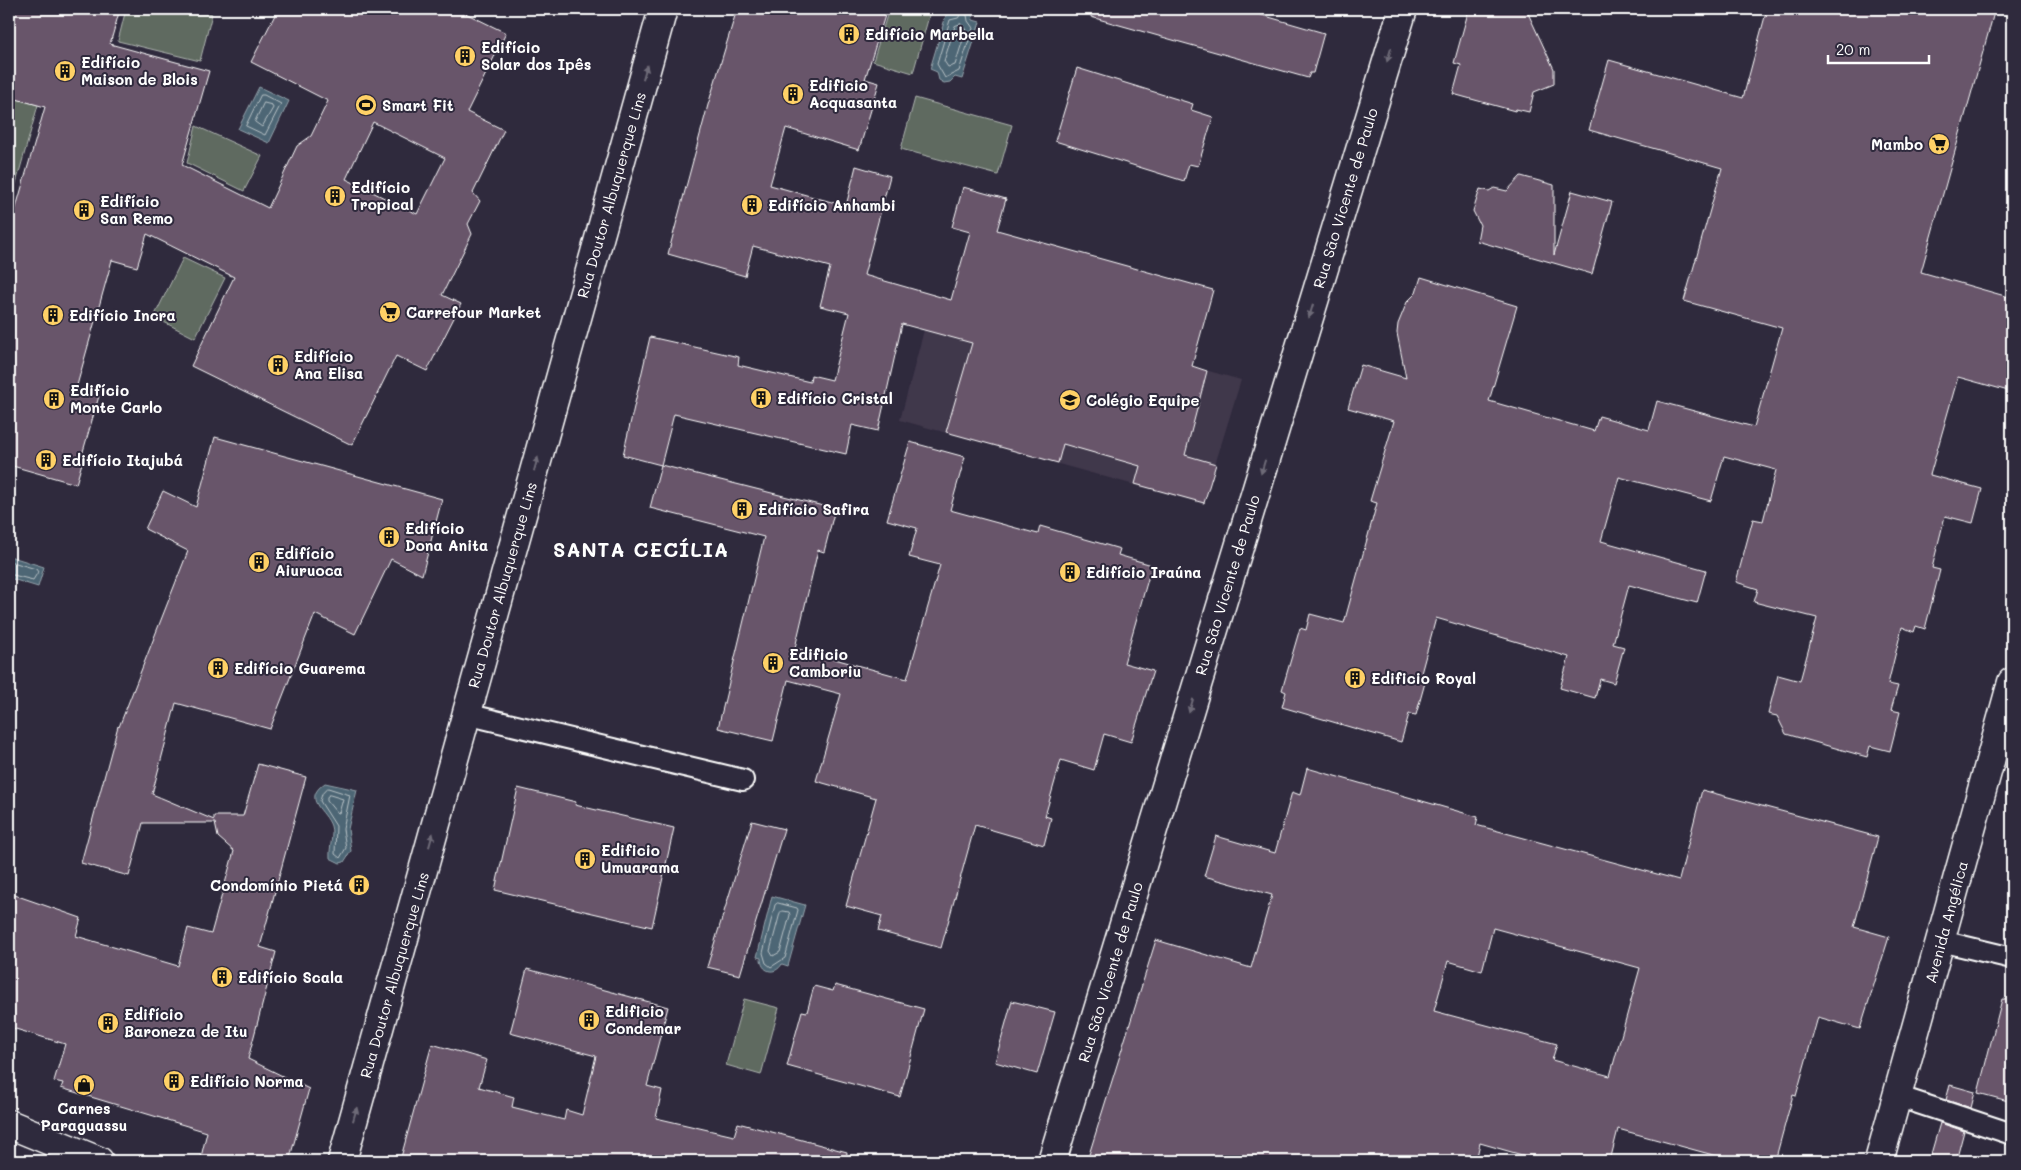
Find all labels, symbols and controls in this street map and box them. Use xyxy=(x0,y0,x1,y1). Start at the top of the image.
building icon: Edifício Marbella xyxy=(837,22,861,46)
place label: Edifício Marbella xyxy=(865,24,994,44)
scale bar xyxy=(1828,32,1930,64)
place label: Edifício Solar dos Ipês xyxy=(481,37,591,74)
text: 20 m xyxy=(1836,39,1870,59)
building icon: Edifício Solar dos Ipês xyxy=(453,44,477,68)
one-way arrow xyxy=(1384,48,1392,63)
place label: Edifício Maison de Blois xyxy=(81,52,198,89)
building icon: Edifício Maison de Blois xyxy=(53,59,77,83)
one-way arrow xyxy=(642,64,650,79)
place label: Edificio Acquasanta xyxy=(809,75,897,112)
building icon: Edificio Acquasanta xyxy=(781,82,805,106)
street label: Rua Doutor Albuquerque Lins xyxy=(572,90,650,300)
sports icon: Smart Fit xyxy=(354,93,378,117)
place label: Smart Fit xyxy=(382,95,454,115)
street label: Rua São Vicente de Paulo xyxy=(1308,105,1382,291)
supermarket icon: Mambo xyxy=(1927,132,1951,156)
place label: Mambo xyxy=(1871,134,1923,154)
place label: Edifício Tropical xyxy=(351,177,414,214)
building icon: Edifício Tropical xyxy=(323,184,347,208)
place label: Edifício San Remo xyxy=(100,191,173,228)
building icon: Edifício Anhambi xyxy=(740,193,764,217)
place label: Edifício Anhambi xyxy=(768,195,896,215)
building icon: Edifício San Remo xyxy=(72,198,96,222)
supermarket icon: Carrefour Market xyxy=(378,300,402,324)
place label: Carrefour Market xyxy=(406,302,541,322)
building icon: Edifício Incra xyxy=(41,303,65,327)
one-way arrow xyxy=(1306,304,1314,319)
place label: Edifício Incra xyxy=(69,305,176,325)
place label: Edifício Ana Elisa xyxy=(294,346,363,383)
building icon: Edifício Ana Elisa xyxy=(266,353,290,377)
place label: Edifício Monte Carlo xyxy=(70,380,162,417)
building icon: Edifício Cristal xyxy=(749,386,773,410)
building icon: Edifício Monte Carlo xyxy=(42,387,66,411)
place label: Edifício Cristal xyxy=(777,388,893,408)
school or university icon: Colégio Equipe xyxy=(1058,388,1082,412)
place label: Colégio Equipe xyxy=(1086,390,1199,410)
building icon: Edifício Itajubá xyxy=(34,448,58,472)
place label: Edifício Itajubá xyxy=(62,450,183,470)
one-way arrow xyxy=(532,456,540,472)
one-way arrow xyxy=(1259,459,1267,474)
street label: Rua Doutor Albuquerque Lins xyxy=(463,480,541,690)
street label: Rua São Vicente de Paulo xyxy=(1190,492,1264,678)
building icon: Edifício Safira xyxy=(730,497,754,521)
place label: Edifício Safira xyxy=(758,499,870,519)
place label: Edifício Dona Anita xyxy=(405,518,488,555)
building icon: Edifício Dona Anita xyxy=(377,525,401,549)
district label: SANTA CECÍLIA xyxy=(553,536,729,562)
place label: Edifício Aiuruoca xyxy=(275,543,343,580)
building icon: Edifício Aiuruoca xyxy=(247,550,271,574)
building icon: Edifício Iraúna xyxy=(1058,560,1082,584)
place label: Edifício Iraúna xyxy=(1086,562,1201,582)
place label: Edificio Camboriu xyxy=(789,644,861,681)
building icon: Edificio Camboriu xyxy=(761,651,785,675)
building icon: Edifício Guarema xyxy=(206,656,230,680)
place label: Edifício Guarema xyxy=(234,658,366,678)
building icon: Edificio Royal xyxy=(1343,666,1367,690)
place label: Edificio Royal xyxy=(1371,668,1476,688)
one-way arrow xyxy=(1186,699,1194,714)
one-way arrow xyxy=(427,832,435,847)
place label: Edificio Umuarama xyxy=(601,840,679,877)
building icon: Edificio Umuarama xyxy=(573,847,597,871)
street label: Avenida Angélica xyxy=(1920,859,1972,985)
street label: Rua Doutor Albuquerque Lins xyxy=(355,870,433,1080)
building icon: Condomínio Pietá xyxy=(347,873,371,897)
place label: Condomínio Pietá xyxy=(210,875,343,895)
street label: Rua São Vicente de Paulo xyxy=(1073,879,1147,1065)
building icon: Edifício Scala xyxy=(210,965,234,989)
place label: Edifício Scala xyxy=(238,967,343,987)
place label: Edificio Condemar xyxy=(605,1001,681,1038)
place label: Edifício Baroneza de Itu xyxy=(124,1004,248,1041)
building icon: Edificio Condemar xyxy=(577,1008,601,1032)
building icon: Edifício Baroneza de Itu xyxy=(96,1011,120,1035)
building icon: Edifício Norma xyxy=(162,1069,186,1093)
place label: Edifício Norma xyxy=(190,1071,304,1091)
shop icon: Carnes Paraguassu xyxy=(72,1073,96,1097)
place label: Carnes Paraguassu xyxy=(41,1098,127,1135)
one-way arrow xyxy=(351,1107,359,1122)

